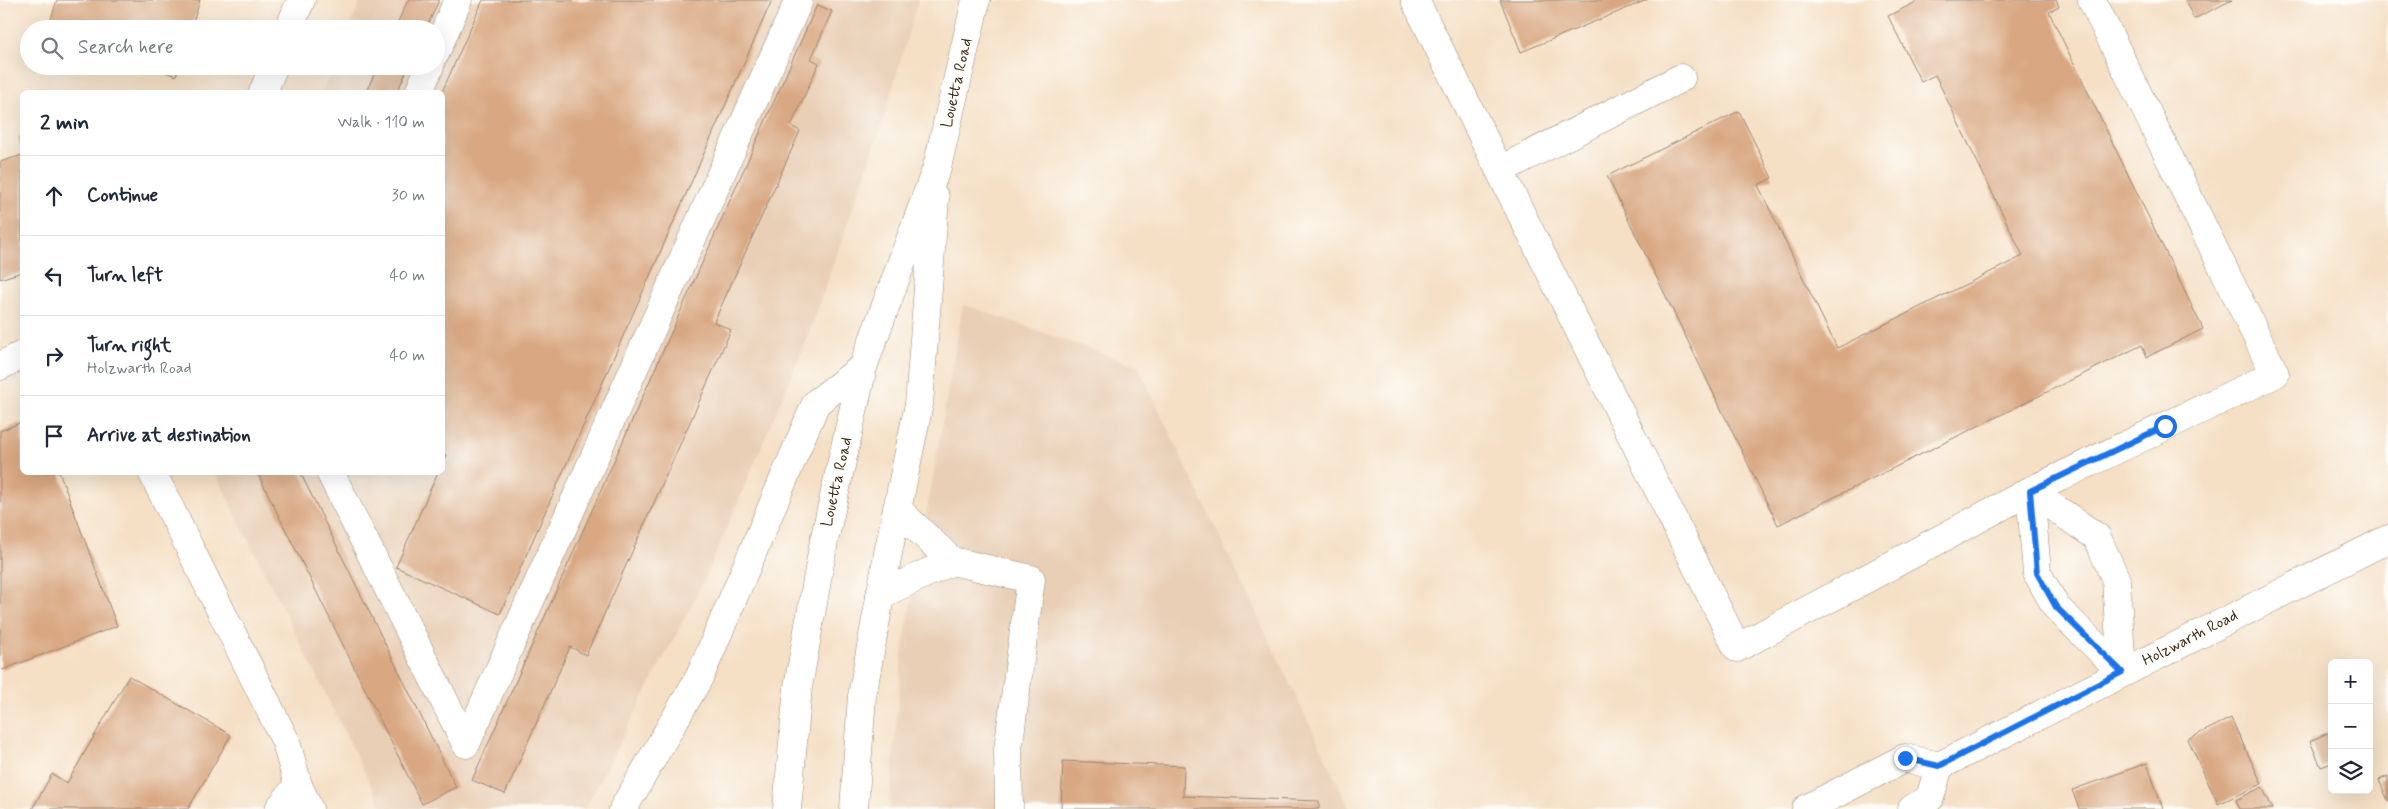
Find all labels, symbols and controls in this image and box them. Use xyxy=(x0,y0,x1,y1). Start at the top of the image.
search box xyxy=(20,20,445,75)
icon: search xyxy=(38,34,66,62)
text: Search here xyxy=(78,35,174,60)
street label: Louetta Road xyxy=(937,36,977,130)
text: 2 min xyxy=(40,109,89,137)
text: Walk · 110 m xyxy=(337,112,425,133)
icon: ahead xyxy=(40,182,68,210)
text: Continue xyxy=(87,183,158,208)
text: 30 m xyxy=(392,185,425,206)
icon: left xyxy=(40,262,68,290)
text: Turn left xyxy=(87,263,163,288)
text: 40 m xyxy=(389,265,425,286)
text: Turn right xyxy=(87,333,171,358)
icon: right xyxy=(40,342,68,370)
text: 40 m xyxy=(389,345,425,366)
text: Holzwarth Road xyxy=(87,358,192,379)
route start xyxy=(2154,415,2177,438)
icon: arrive xyxy=(40,422,68,450)
text: Arrive at destination xyxy=(87,423,251,448)
street label: Louetta Road xyxy=(817,435,857,529)
street label: Holzwarth Road xyxy=(2139,605,2241,671)
map controls xyxy=(2328,659,2373,794)
button: + xyxy=(2328,659,2373,704)
button: − xyxy=(2328,704,2373,749)
route end xyxy=(1894,747,1917,770)
button: layers xyxy=(2328,749,2373,794)

